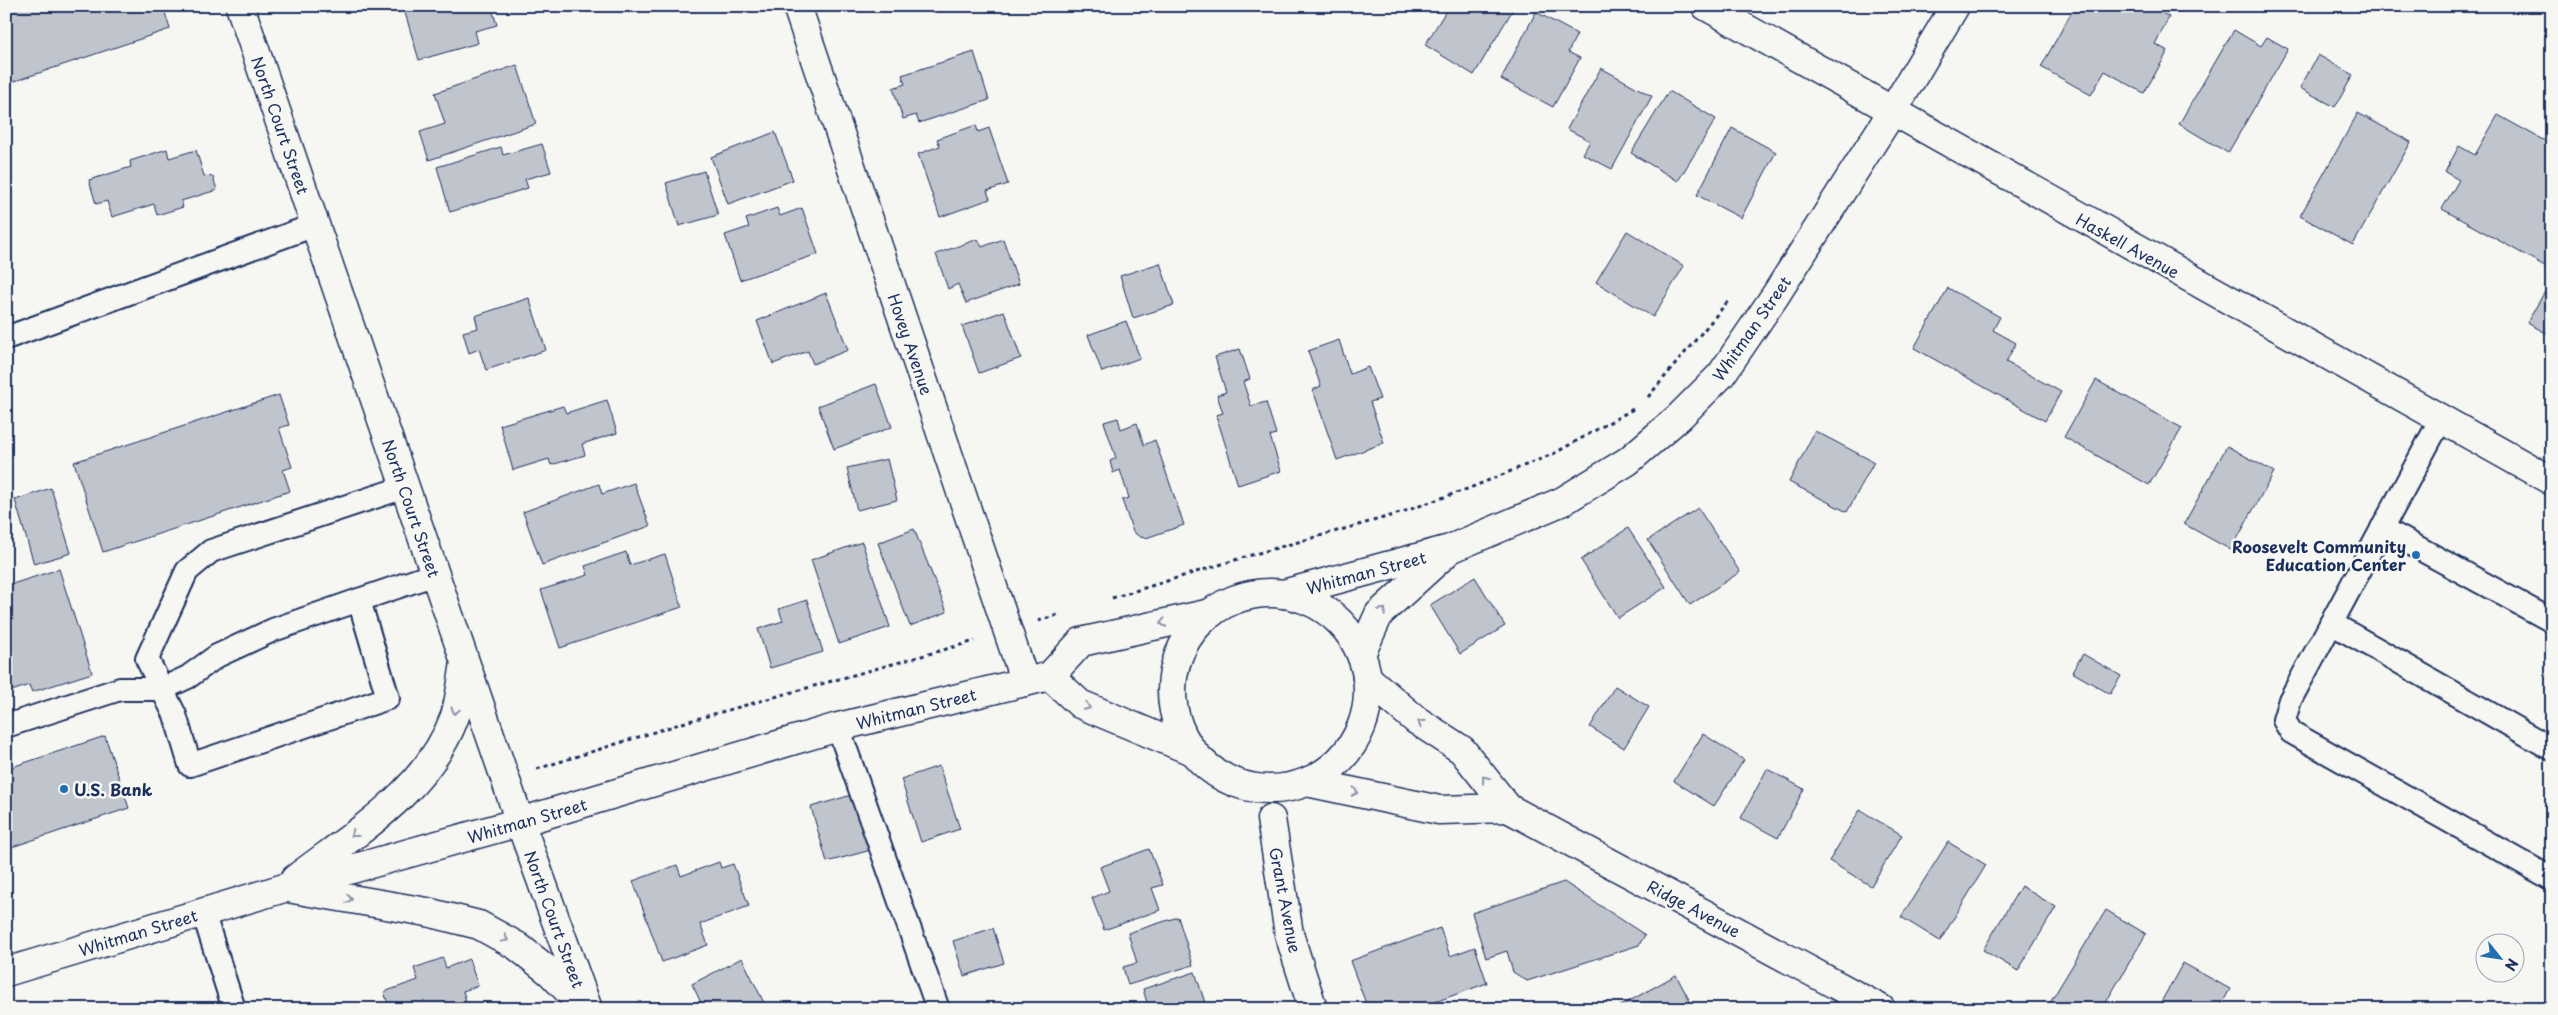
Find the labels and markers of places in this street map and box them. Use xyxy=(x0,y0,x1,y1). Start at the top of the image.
place label: Roosevelt Community Education Center xyxy=(2232,534,2407,576)
marker: Roosevelt Community Education Center xyxy=(2410,549,2422,561)
place label: U.S. Bank xyxy=(74,777,153,801)
marker: U.S. Bank xyxy=(58,783,70,795)

